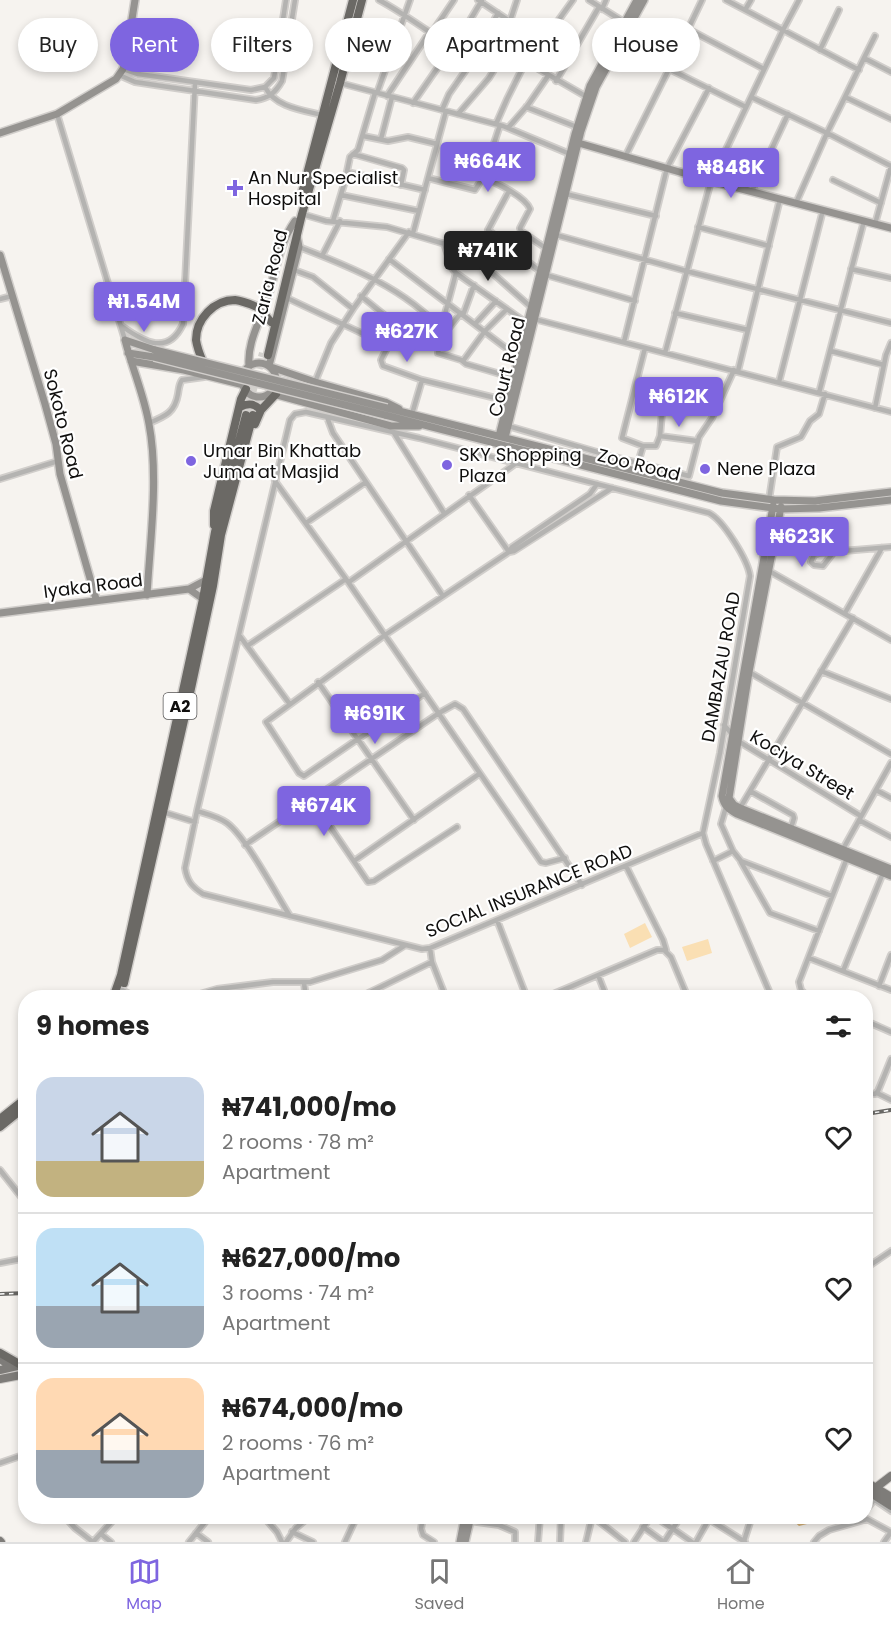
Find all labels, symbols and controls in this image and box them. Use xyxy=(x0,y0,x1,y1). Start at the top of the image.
chip: Buy xyxy=(18,18,98,72)
chip: Rent xyxy=(110,18,199,72)
chip: Filters xyxy=(211,18,313,72)
chip: New xyxy=(325,18,412,72)
chip: Apartment xyxy=(424,18,580,72)
chip: House xyxy=(592,18,700,72)
pin: ₦664K xyxy=(446,142,530,193)
text: ₦664K xyxy=(454,147,522,175)
pin: ₦848K xyxy=(689,148,773,199)
text: ₦848K xyxy=(697,153,765,181)
place label: An Nur Specialist Hospital xyxy=(248,165,398,211)
marker: An Nur Specialist Hospital xyxy=(226,179,244,197)
street label: Zaria Road xyxy=(246,227,293,327)
pin: ₦741K xyxy=(446,231,530,282)
text: ₦741K xyxy=(458,236,518,264)
pin: ₦1.54M xyxy=(95,282,193,333)
text: ₦1.54M xyxy=(108,287,180,315)
pin: ₦627K xyxy=(365,312,449,363)
street label: Court Road xyxy=(482,314,531,419)
text: ₦627K xyxy=(375,317,439,345)
street label: Sokoto Road xyxy=(38,366,89,482)
pin: ₦612K xyxy=(637,377,721,428)
text: ₦612K xyxy=(649,382,709,410)
place label: Umar Bin Khattab Juma'at Masjid xyxy=(203,438,361,484)
place label: SKY Shopping Plaza xyxy=(459,442,582,488)
street label: Zoo Road xyxy=(595,442,683,487)
marker: Umar Bin Khattab Juma'at Masjid xyxy=(184,454,198,468)
place label: Nene Plaza xyxy=(717,456,816,481)
marker: SKY Shopping Plaza xyxy=(440,458,454,472)
marker: Nene Plaza xyxy=(698,462,712,476)
pin: ₦623K xyxy=(760,517,844,568)
text: ₦623K xyxy=(770,522,834,550)
street label: Iyaka Road xyxy=(42,567,144,604)
street label: DAMBAZAU ROAD xyxy=(695,590,746,744)
road number: A2 xyxy=(164,693,196,719)
pin: ₦691K xyxy=(333,694,417,745)
text: ₦691K xyxy=(345,699,405,727)
street label: Kociya Street xyxy=(745,724,859,806)
pin: ₦674K xyxy=(282,786,366,837)
text: ₦674K xyxy=(291,791,357,819)
street label: SOCIAL INSURANCE ROAD xyxy=(422,838,636,944)
text: 9 homes xyxy=(36,1008,150,1044)
icon: filters xyxy=(822,1010,855,1043)
text: ₦741,000/mo xyxy=(222,1089,396,1125)
icon: home xyxy=(84,1101,156,1173)
icon: heart xyxy=(822,1121,855,1154)
text: 2 rooms · 78 m² xyxy=(222,1128,374,1156)
text: Apartment xyxy=(222,1158,330,1186)
text: ₦627,000/mo xyxy=(222,1240,400,1276)
icon: home xyxy=(84,1252,156,1324)
icon: heart xyxy=(822,1272,855,1305)
text: 3 rooms · 74 m² xyxy=(222,1279,374,1307)
text: Apartment xyxy=(222,1309,330,1337)
text: ₦674,000/mo xyxy=(222,1390,403,1426)
icon: home xyxy=(84,1402,156,1474)
icon: heart xyxy=(822,1422,855,1455)
text: 2 rooms · 76 m² xyxy=(222,1429,374,1457)
text: Apartment xyxy=(222,1459,330,1487)
tab: Map xyxy=(126,1555,162,1616)
tab: Saved xyxy=(414,1555,464,1616)
tab: Home xyxy=(717,1555,765,1616)

